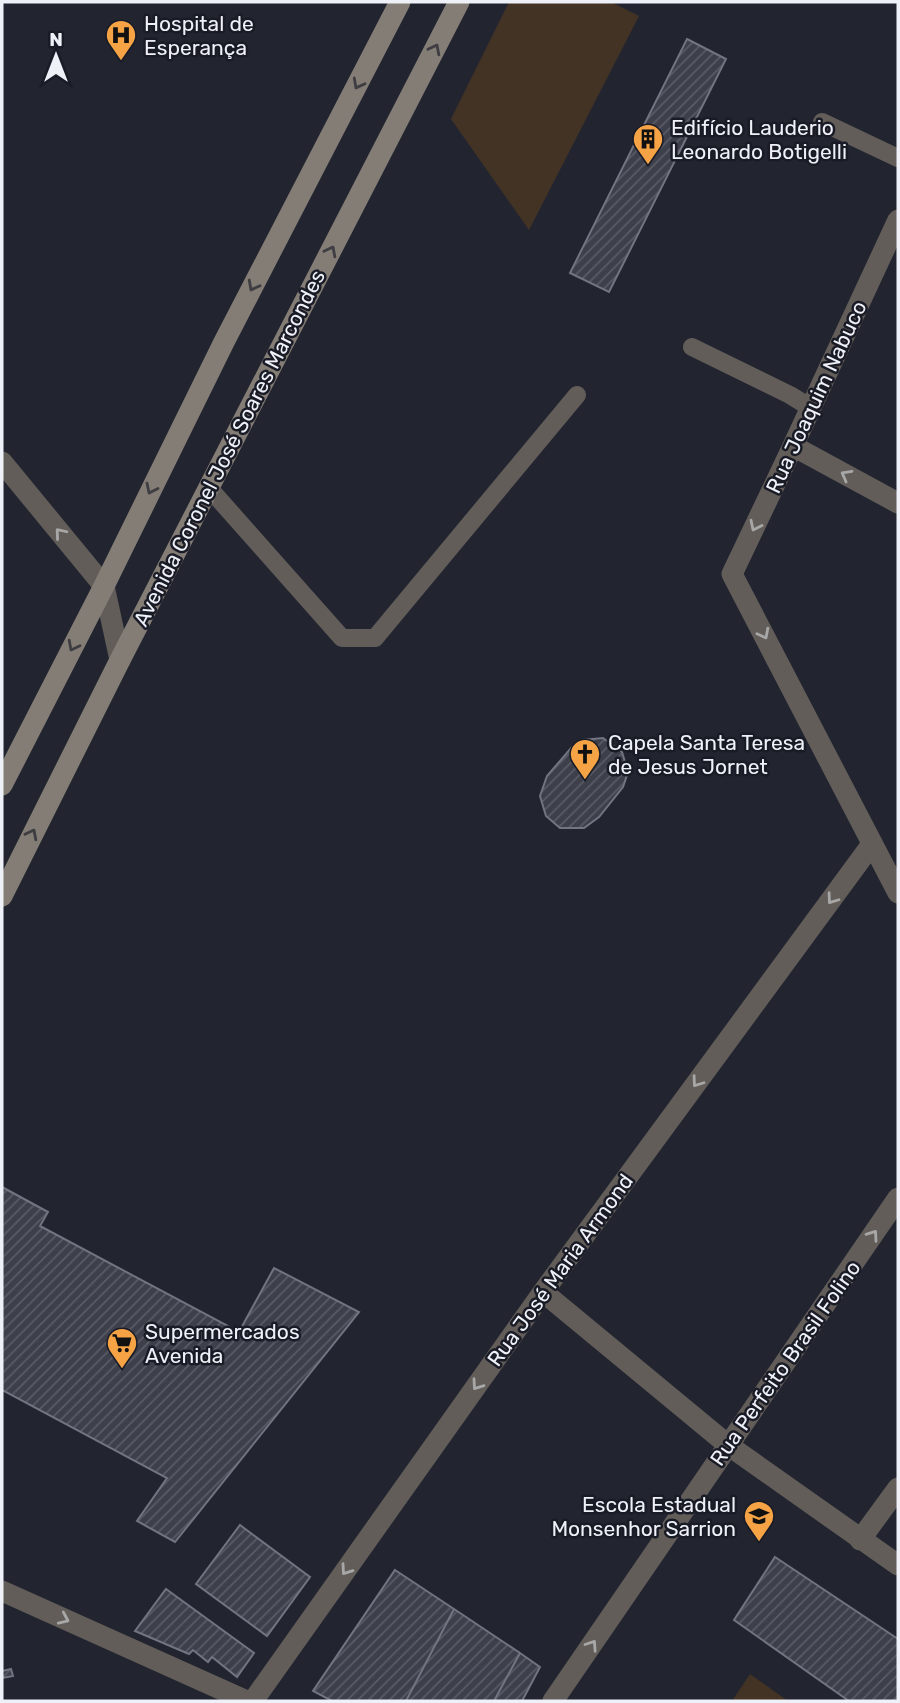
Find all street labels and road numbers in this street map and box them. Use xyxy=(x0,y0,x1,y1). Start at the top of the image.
street label: Avenida Coronel José Soares Marcondes xyxy=(128,266,330,630)
street label: Rua Joaquim Nabuco xyxy=(760,297,872,497)
street label: Rua José Maria Armond xyxy=(482,1169,638,1371)
street label: Rua Perfeito Brasil Folino xyxy=(705,1256,865,1470)

